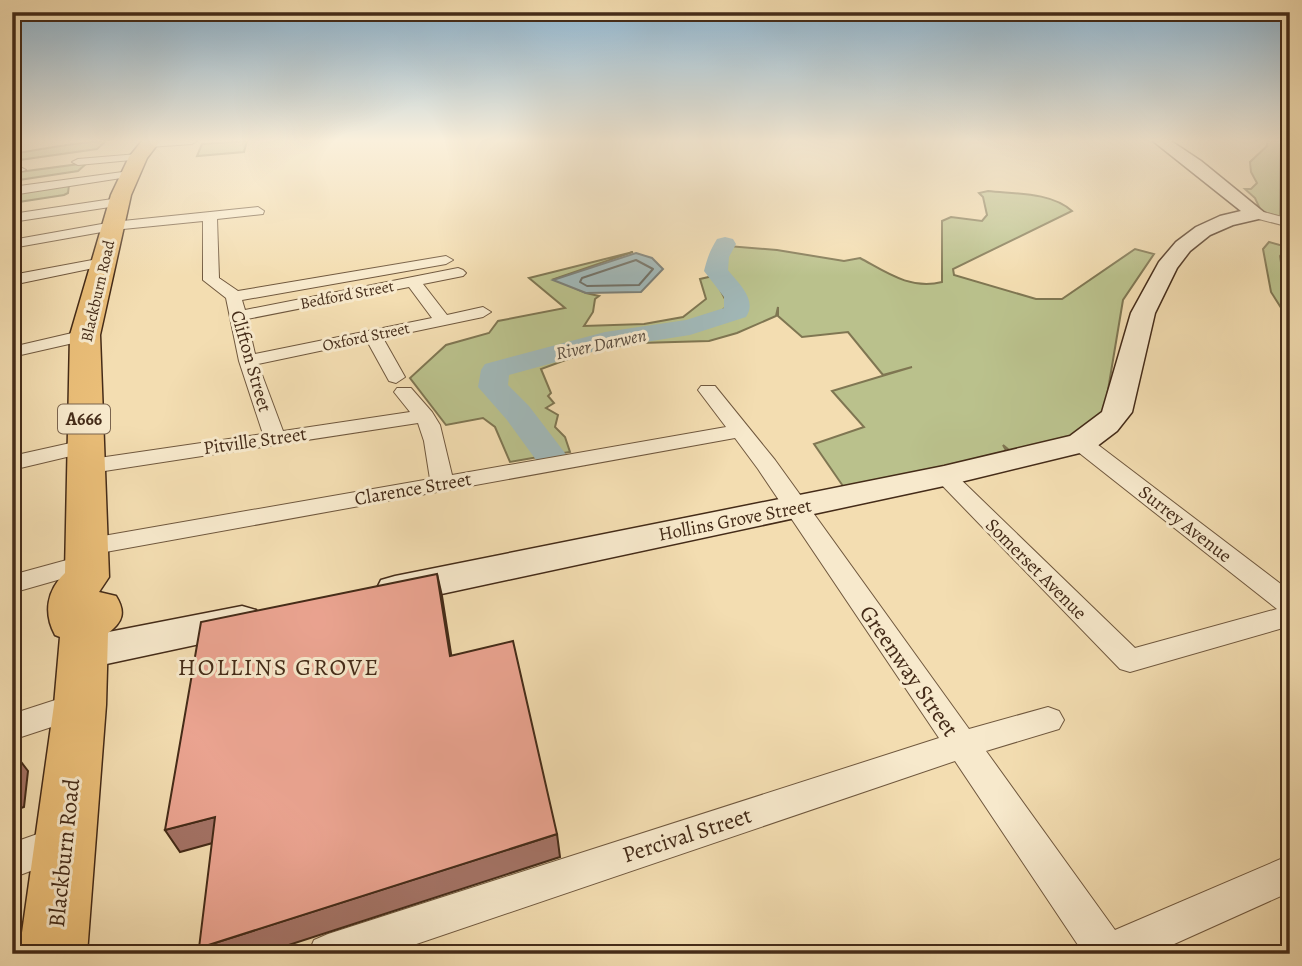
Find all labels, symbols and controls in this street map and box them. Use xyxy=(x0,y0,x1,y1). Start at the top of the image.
street label: Blackburn Road xyxy=(76,238,120,344)
street label: Bedford Street xyxy=(298,275,396,315)
street label: Clifton Street xyxy=(224,307,278,415)
street label: Oxford Street xyxy=(320,317,412,357)
water label: River Darwen xyxy=(554,323,648,365)
road number: A666 xyxy=(58,404,110,433)
street label: Pitville Street xyxy=(202,421,308,461)
street label: Clarence Street xyxy=(353,466,473,512)
street label: Surrey Avenue xyxy=(1133,479,1237,569)
street label: Hollins Grove Street xyxy=(656,492,814,548)
street label: Somerset Avenue xyxy=(980,513,1092,625)
street label: Greenway Street xyxy=(852,599,966,743)
district label: HOLLINS GROVE xyxy=(178,651,380,683)
street label: Blackburn Road xyxy=(41,777,87,929)
street label: Percival Street xyxy=(618,799,756,870)

